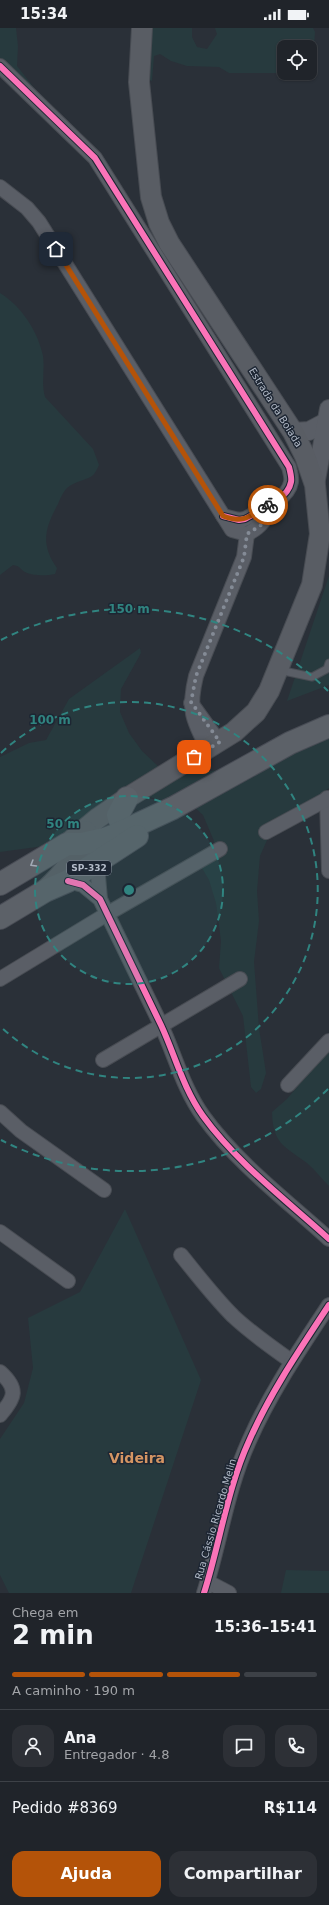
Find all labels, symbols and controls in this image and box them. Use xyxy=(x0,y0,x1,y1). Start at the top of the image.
text: 15:34 xyxy=(20,5,68,23)
map controls xyxy=(277,40,317,80)
button: locate xyxy=(277,40,317,80)
pin xyxy=(39,232,73,266)
icon: home xyxy=(45,238,67,260)
street label: Estrada da Boiada xyxy=(247,366,304,449)
courier xyxy=(248,485,288,525)
icon: bike xyxy=(257,494,279,516)
text: 150 m xyxy=(108,602,150,616)
text: 100 m xyxy=(29,713,71,727)
pin xyxy=(177,740,211,774)
icon: bag xyxy=(183,746,205,768)
text: 50 m xyxy=(46,817,80,831)
one-way arrow xyxy=(30,859,37,866)
road number: SP-332 xyxy=(67,861,111,875)
centre of rings xyxy=(122,883,136,897)
district label: Videira xyxy=(109,1450,165,1466)
street label: Rua Cássio Ricardo Melin xyxy=(193,1457,238,1581)
text: Chega em xyxy=(12,1605,78,1620)
text: 15:36–15:41 xyxy=(214,1618,317,1636)
text: 2 min xyxy=(12,1620,94,1650)
text: A caminho · 190 m xyxy=(12,1683,135,1698)
button: person xyxy=(12,1725,54,1767)
button: chat xyxy=(223,1725,265,1767)
button: phone xyxy=(275,1725,317,1767)
text: Ana xyxy=(64,1729,96,1747)
text: Entregador · 4.8 xyxy=(64,1747,169,1762)
text: Pedido #8369 xyxy=(12,1799,118,1817)
text: R$114 xyxy=(264,1799,317,1817)
button: Ajuda xyxy=(12,1851,161,1897)
button: Compartilhar xyxy=(169,1851,317,1897)

